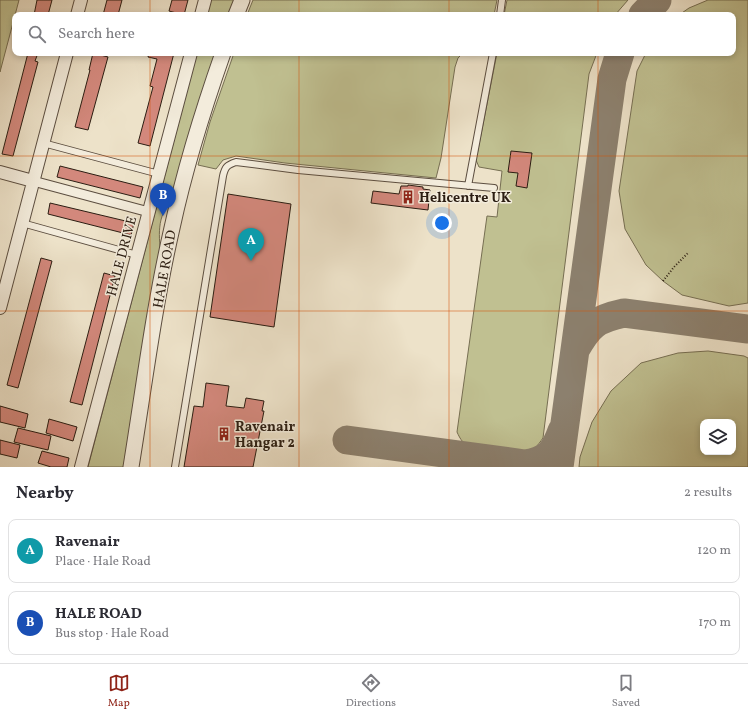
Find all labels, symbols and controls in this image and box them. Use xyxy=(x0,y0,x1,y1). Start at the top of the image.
search box xyxy=(12,12,736,56)
icon: search xyxy=(26,23,48,45)
text: Search here xyxy=(58,24,135,45)
pin: B xyxy=(150,183,176,216)
building icon: Helicentre UK xyxy=(400,189,416,205)
place label: Helicentre UK xyxy=(419,189,511,208)
your location xyxy=(432,213,452,233)
street label: HALE DRIVE xyxy=(103,214,142,299)
pin: A xyxy=(238,228,264,261)
street label: HALE ROAD xyxy=(149,229,182,310)
place label: Ravenair Hangar 2 xyxy=(235,418,296,453)
map controls xyxy=(700,419,736,455)
button: layers xyxy=(700,419,736,455)
building icon: Ravenair Hangar 2 xyxy=(216,426,232,442)
text: Nearby xyxy=(16,482,74,505)
text: 2 results xyxy=(684,484,732,502)
text: Ravenair xyxy=(55,532,120,553)
text: A xyxy=(25,542,35,560)
text: 120 m xyxy=(697,542,731,560)
text: Place · Hale Road xyxy=(55,553,151,571)
text: HALE ROAD xyxy=(55,604,142,625)
text: B xyxy=(26,614,34,632)
text: 170 m xyxy=(698,614,731,632)
text: Bus stop · Hale Road xyxy=(55,625,169,643)
tab: Map xyxy=(108,672,130,711)
tab: Directions xyxy=(346,672,396,711)
tab: Saved xyxy=(612,672,640,711)

